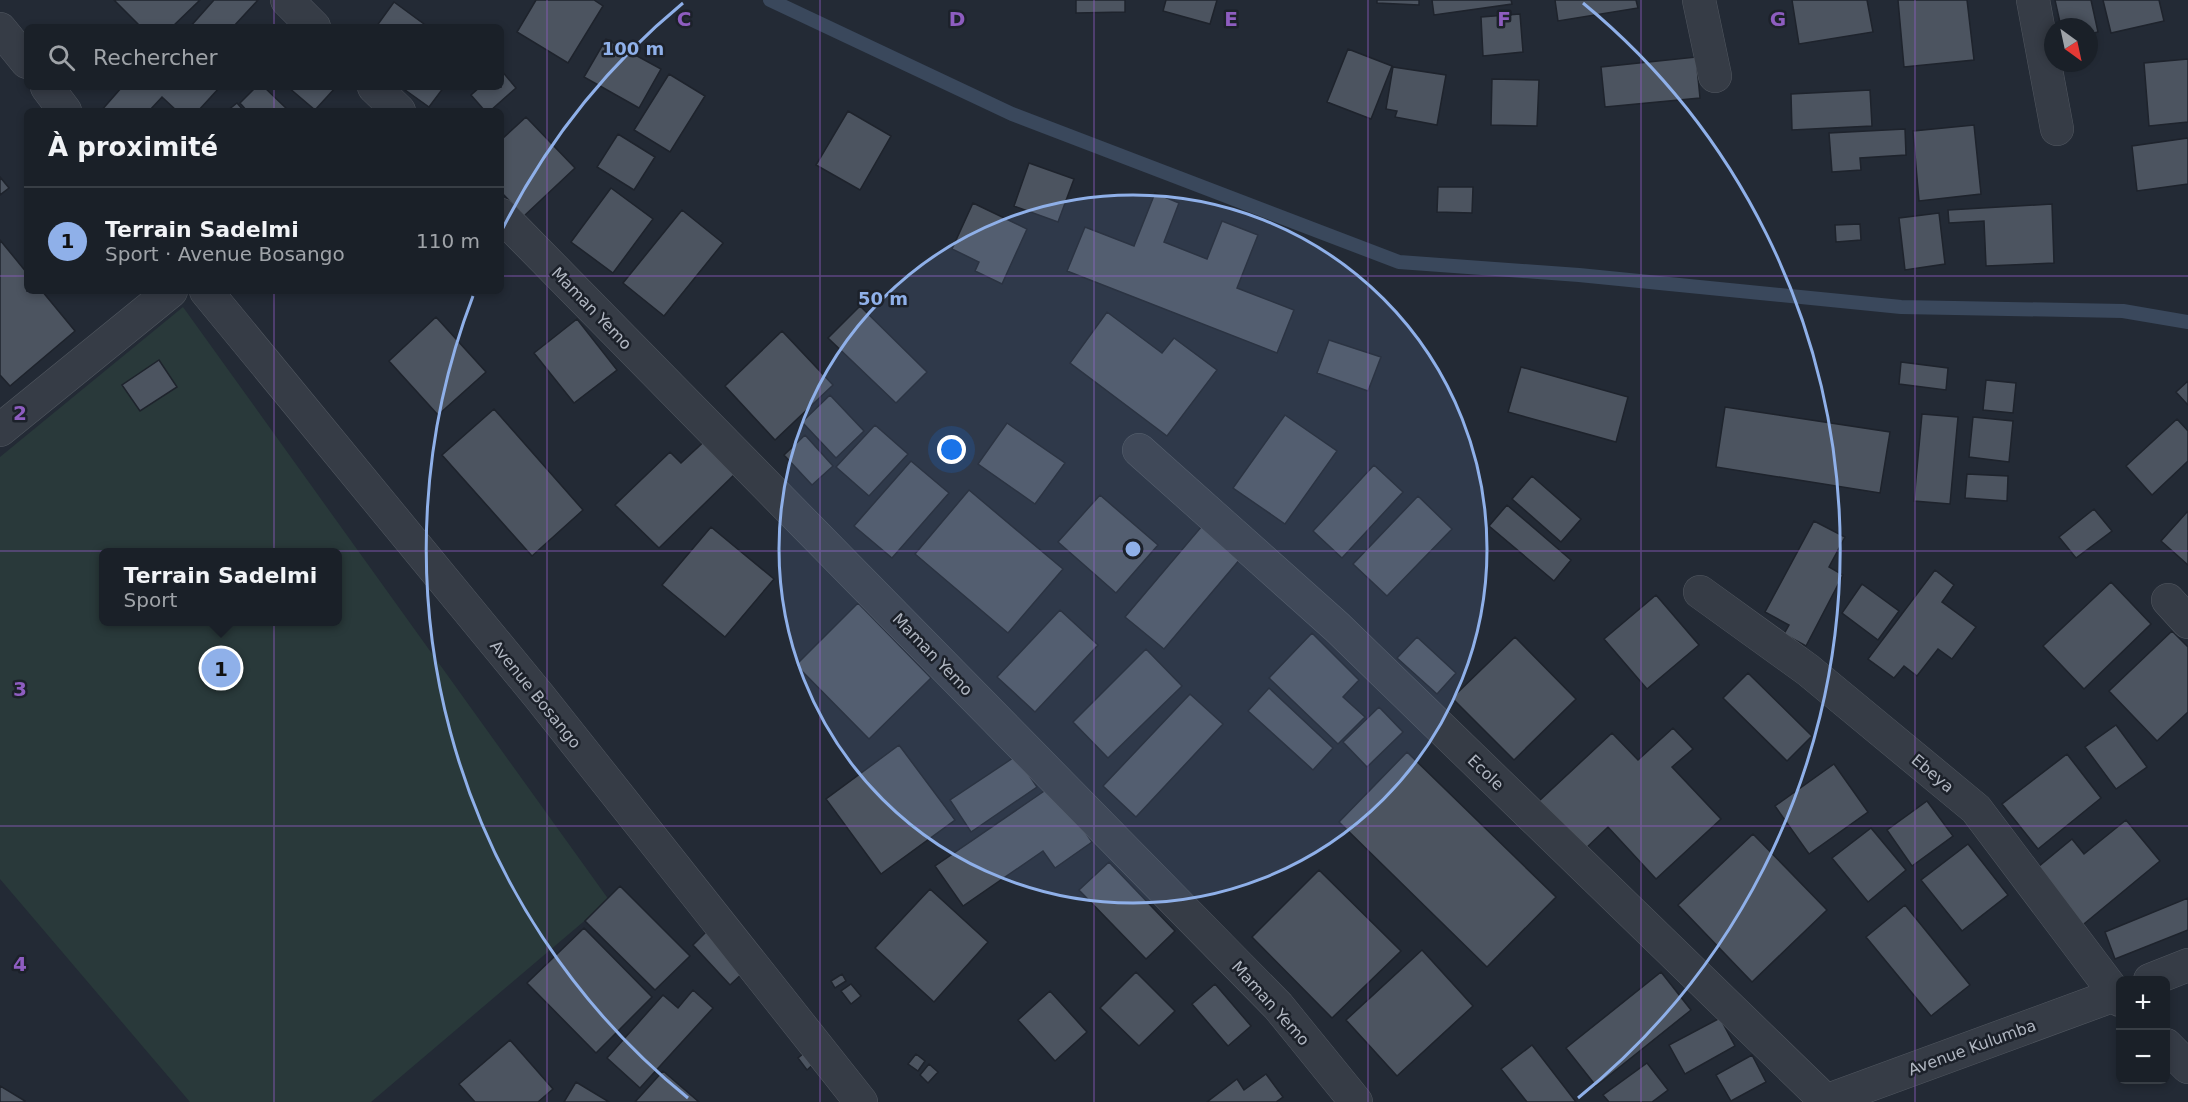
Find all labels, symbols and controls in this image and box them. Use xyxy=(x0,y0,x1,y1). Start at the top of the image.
text: C xyxy=(677,7,691,31)
text: D xyxy=(949,7,965,31)
text: E xyxy=(1224,7,1238,31)
text: F xyxy=(1497,7,1511,31)
text: G xyxy=(1770,7,1786,31)
north arrow xyxy=(2044,18,2098,72)
search box xyxy=(24,24,504,90)
text: 100 m xyxy=(602,38,664,59)
icon: search xyxy=(45,41,78,74)
text: Rechercher xyxy=(93,45,218,70)
text: À proximité xyxy=(48,132,218,162)
text: Terrain Sadelmi xyxy=(105,217,299,242)
text: 1 xyxy=(61,229,74,253)
text: 110 m xyxy=(416,229,480,253)
text: Sport · Avenue Bosango xyxy=(105,242,345,266)
street label: Maman Yemo xyxy=(548,263,636,353)
text: 50 m xyxy=(858,288,908,309)
text: 2 xyxy=(13,401,27,425)
your location xyxy=(937,435,966,464)
centre of rings xyxy=(1123,539,1143,559)
popup xyxy=(99,548,342,626)
text: Terrain Sadelmi xyxy=(124,563,317,588)
text: Sport xyxy=(124,588,177,612)
street label: Maman Yemo xyxy=(889,609,977,699)
street label: Avenue Bosango xyxy=(486,636,585,752)
pin: 1 xyxy=(202,646,240,690)
text: 3 xyxy=(13,677,27,701)
street label: Ebeya xyxy=(1908,750,1958,797)
street label: Ecole xyxy=(1464,751,1508,794)
text: 4 xyxy=(13,952,27,976)
street label: Maman Yemo xyxy=(1228,957,1314,1049)
map controls xyxy=(2116,976,2170,1084)
button: + xyxy=(2116,976,2170,1030)
street label: Avenue Kulumba xyxy=(1906,1016,2039,1079)
button: − xyxy=(2116,1030,2170,1084)

